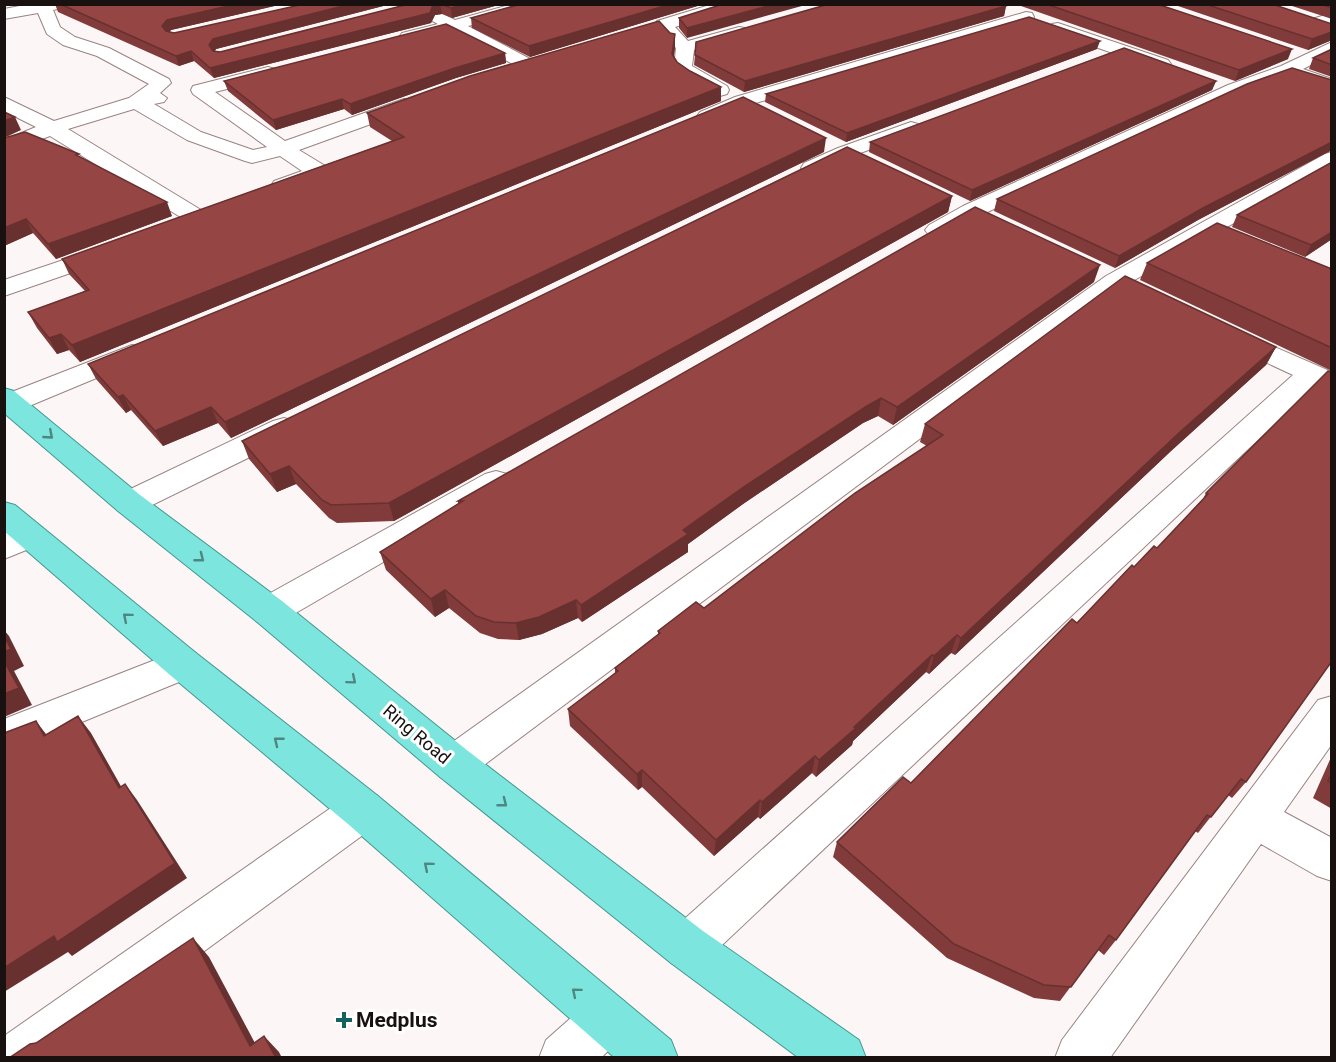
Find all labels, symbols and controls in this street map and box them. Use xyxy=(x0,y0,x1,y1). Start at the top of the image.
one-way arrow xyxy=(42,427,53,438)
one-way arrow xyxy=(193,551,204,562)
one-way arrow xyxy=(123,614,134,625)
one-way arrow xyxy=(345,673,356,684)
street label: Ring Road xyxy=(379,700,455,768)
one-way arrow xyxy=(274,738,285,749)
one-way arrow xyxy=(497,796,508,807)
one-way arrow xyxy=(424,862,435,873)
one-way arrow xyxy=(572,988,583,999)
place label: Medplus xyxy=(356,1008,438,1032)
marker: Medplus xyxy=(337,1013,351,1027)

